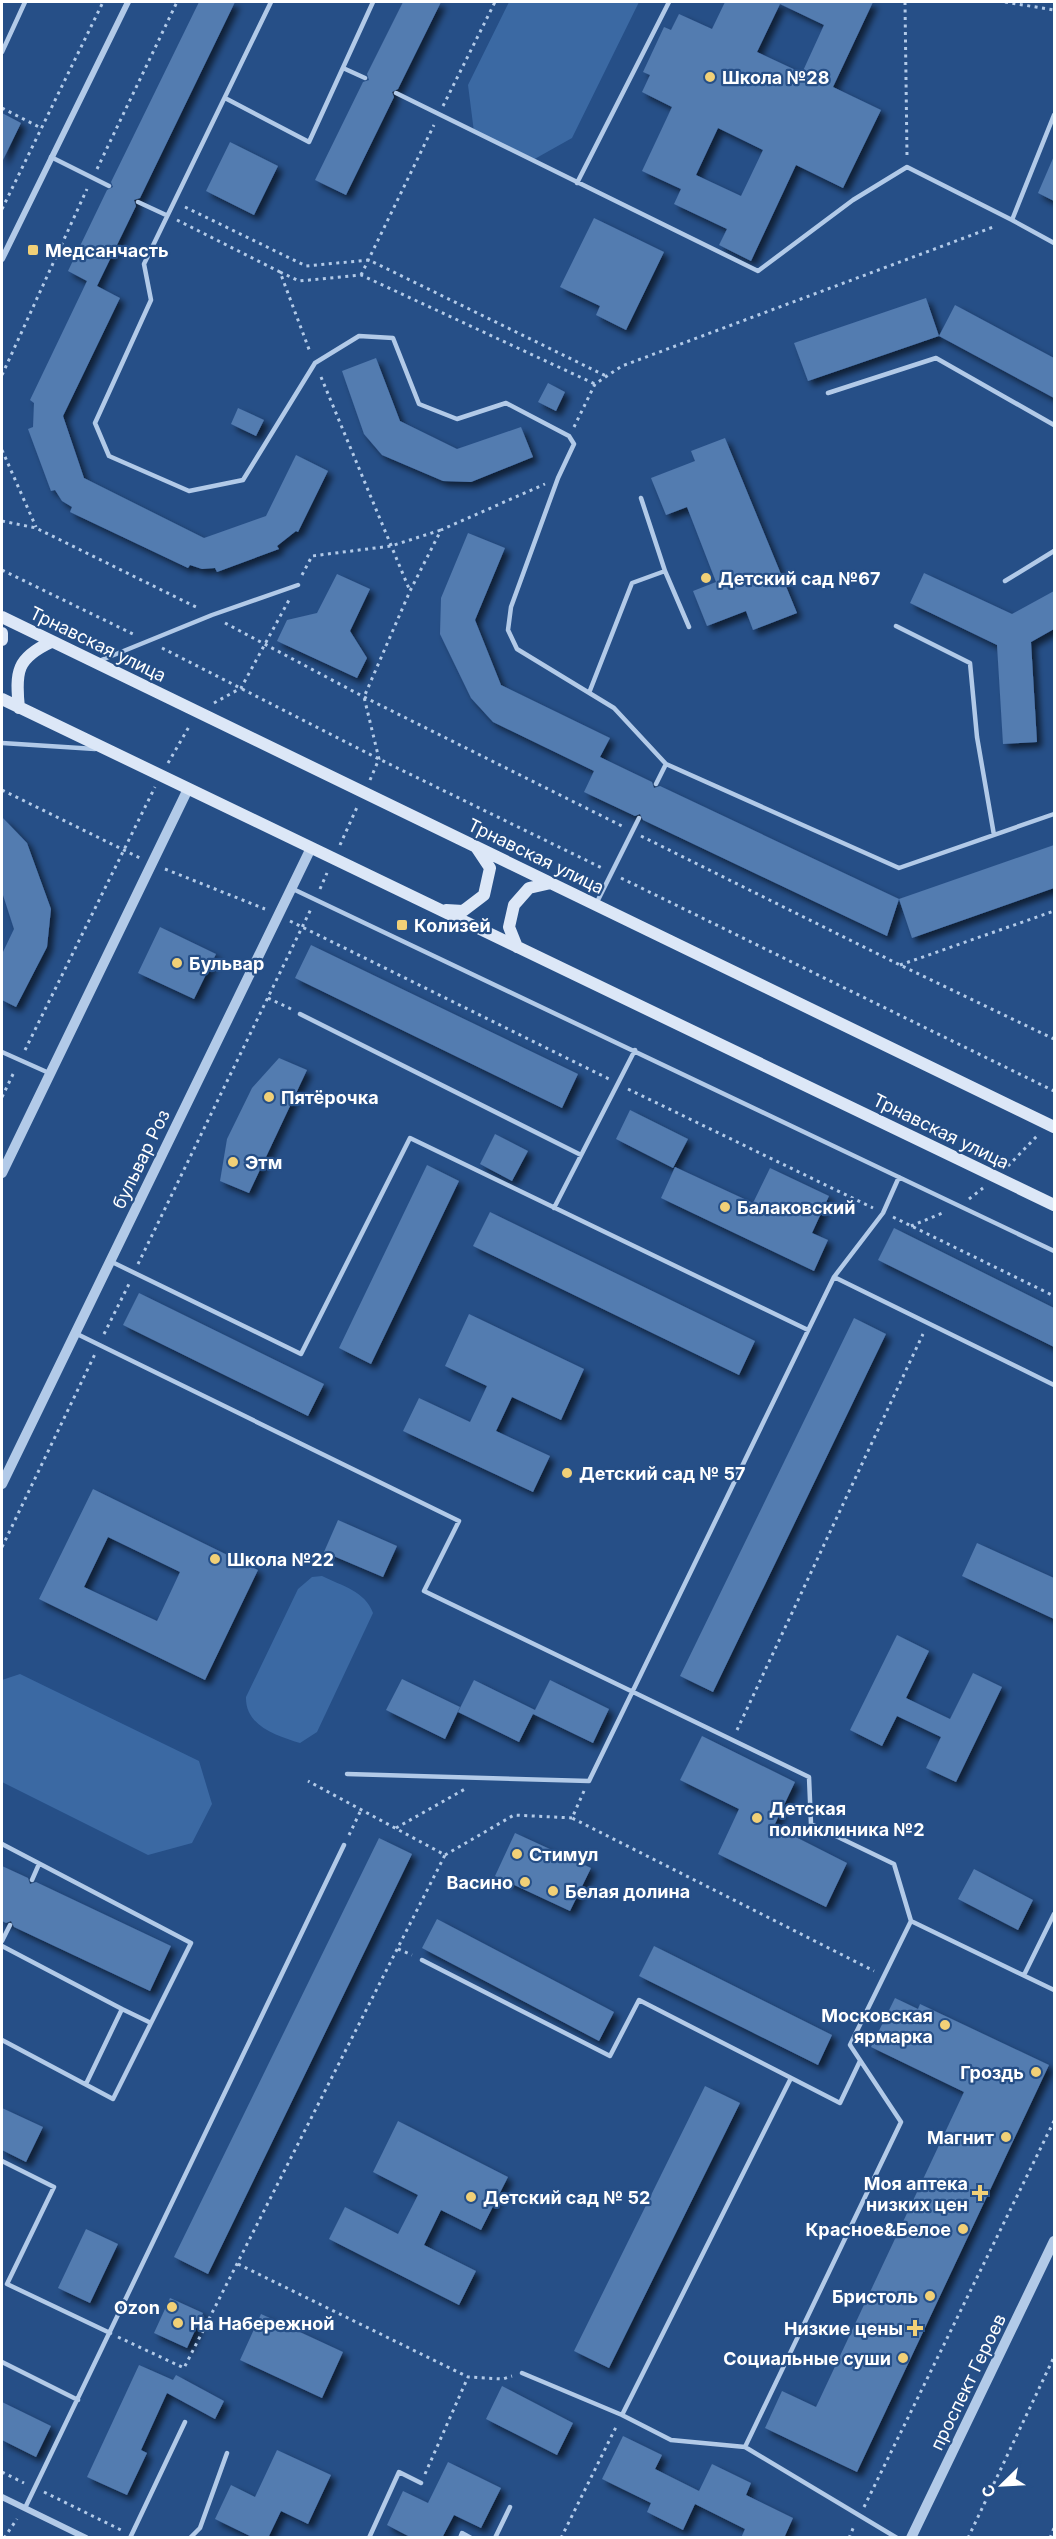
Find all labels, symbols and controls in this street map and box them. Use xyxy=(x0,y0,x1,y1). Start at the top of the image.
place label: Школа №28 xyxy=(722,67,829,88)
marker: Школа №28 xyxy=(703,70,717,84)
place label: Медсанчасть xyxy=(45,240,169,261)
marker: Медсанчасть xyxy=(26,243,40,257)
place label: Детский сад №67 xyxy=(718,568,880,589)
marker: Детский сад №67 xyxy=(699,571,713,585)
street label: Трнавская улица xyxy=(26,602,170,686)
street label: Трнавская улица xyxy=(464,814,608,898)
place label: Колизей xyxy=(414,915,491,936)
marker: Колизей xyxy=(395,918,409,932)
place label: Бульвар xyxy=(189,953,264,974)
marker: Бульвар xyxy=(170,956,184,970)
place label: Пятёрочка xyxy=(281,1087,379,1108)
street label: Трнавская улица xyxy=(869,1089,1013,1173)
marker: Пятёрочка xyxy=(262,1090,276,1104)
street label: бульвар Роз xyxy=(108,1106,174,1212)
place label: Этм xyxy=(245,1152,282,1173)
marker: Этм xyxy=(226,1155,240,1169)
place label: Балаковский xyxy=(737,1197,855,1218)
marker: Балаковский xyxy=(718,1200,732,1214)
place label: Детский сад № 57 xyxy=(579,1463,745,1484)
marker: Детский сад № 57 xyxy=(560,1466,574,1480)
place label: Школа №22 xyxy=(227,1549,334,1570)
marker: Школа №22 xyxy=(208,1552,222,1566)
place label: Детская поликлиника №2 xyxy=(769,1798,925,1840)
marker: Детская поликлиника №2 xyxy=(750,1811,764,1825)
place label: Стимул xyxy=(529,1844,598,1865)
marker: Стимул xyxy=(510,1847,524,1861)
place label: Васино xyxy=(447,1872,513,1893)
marker: Васино xyxy=(518,1875,532,1889)
place label: Белая долина xyxy=(565,1881,690,1902)
marker: Белая долина xyxy=(546,1884,560,1898)
place label: Московская ярмарка xyxy=(821,2005,933,2047)
marker: Московская ярмарка xyxy=(938,2018,952,2032)
place label: Гроздь xyxy=(960,2062,1024,2083)
marker: Гроздь xyxy=(1029,2065,1043,2079)
place label: Магнит xyxy=(927,2127,994,2148)
marker: Магнит xyxy=(999,2130,1013,2144)
place label: Моя аптека низких цен xyxy=(864,2173,968,2215)
marker: Моя аптека низких цен xyxy=(973,2186,987,2200)
place label: Детский сад № 52 xyxy=(483,2187,650,2208)
marker: Детский сад № 52 xyxy=(464,2190,478,2204)
place label: Красное&Белое xyxy=(805,2219,951,2240)
marker: Красное&Белое xyxy=(956,2222,970,2236)
place label: Бристоль xyxy=(832,2286,918,2307)
marker: Бристоль xyxy=(923,2289,937,2303)
place label: Ozon xyxy=(114,2297,160,2318)
marker: Ozon xyxy=(165,2300,179,2314)
street label: проспект Героев xyxy=(926,2310,1010,2454)
place label: На Набережной xyxy=(190,2313,334,2334)
marker: На Набережной xyxy=(171,2316,185,2330)
place label: Низкие цены xyxy=(784,2318,903,2339)
marker: Низкие цены xyxy=(908,2321,922,2335)
place label: Социальные суши xyxy=(723,2348,891,2369)
marker: Социальные суши xyxy=(896,2351,910,2365)
north arrow xyxy=(972,2455,1032,2515)
text: С xyxy=(977,2481,1000,2501)

